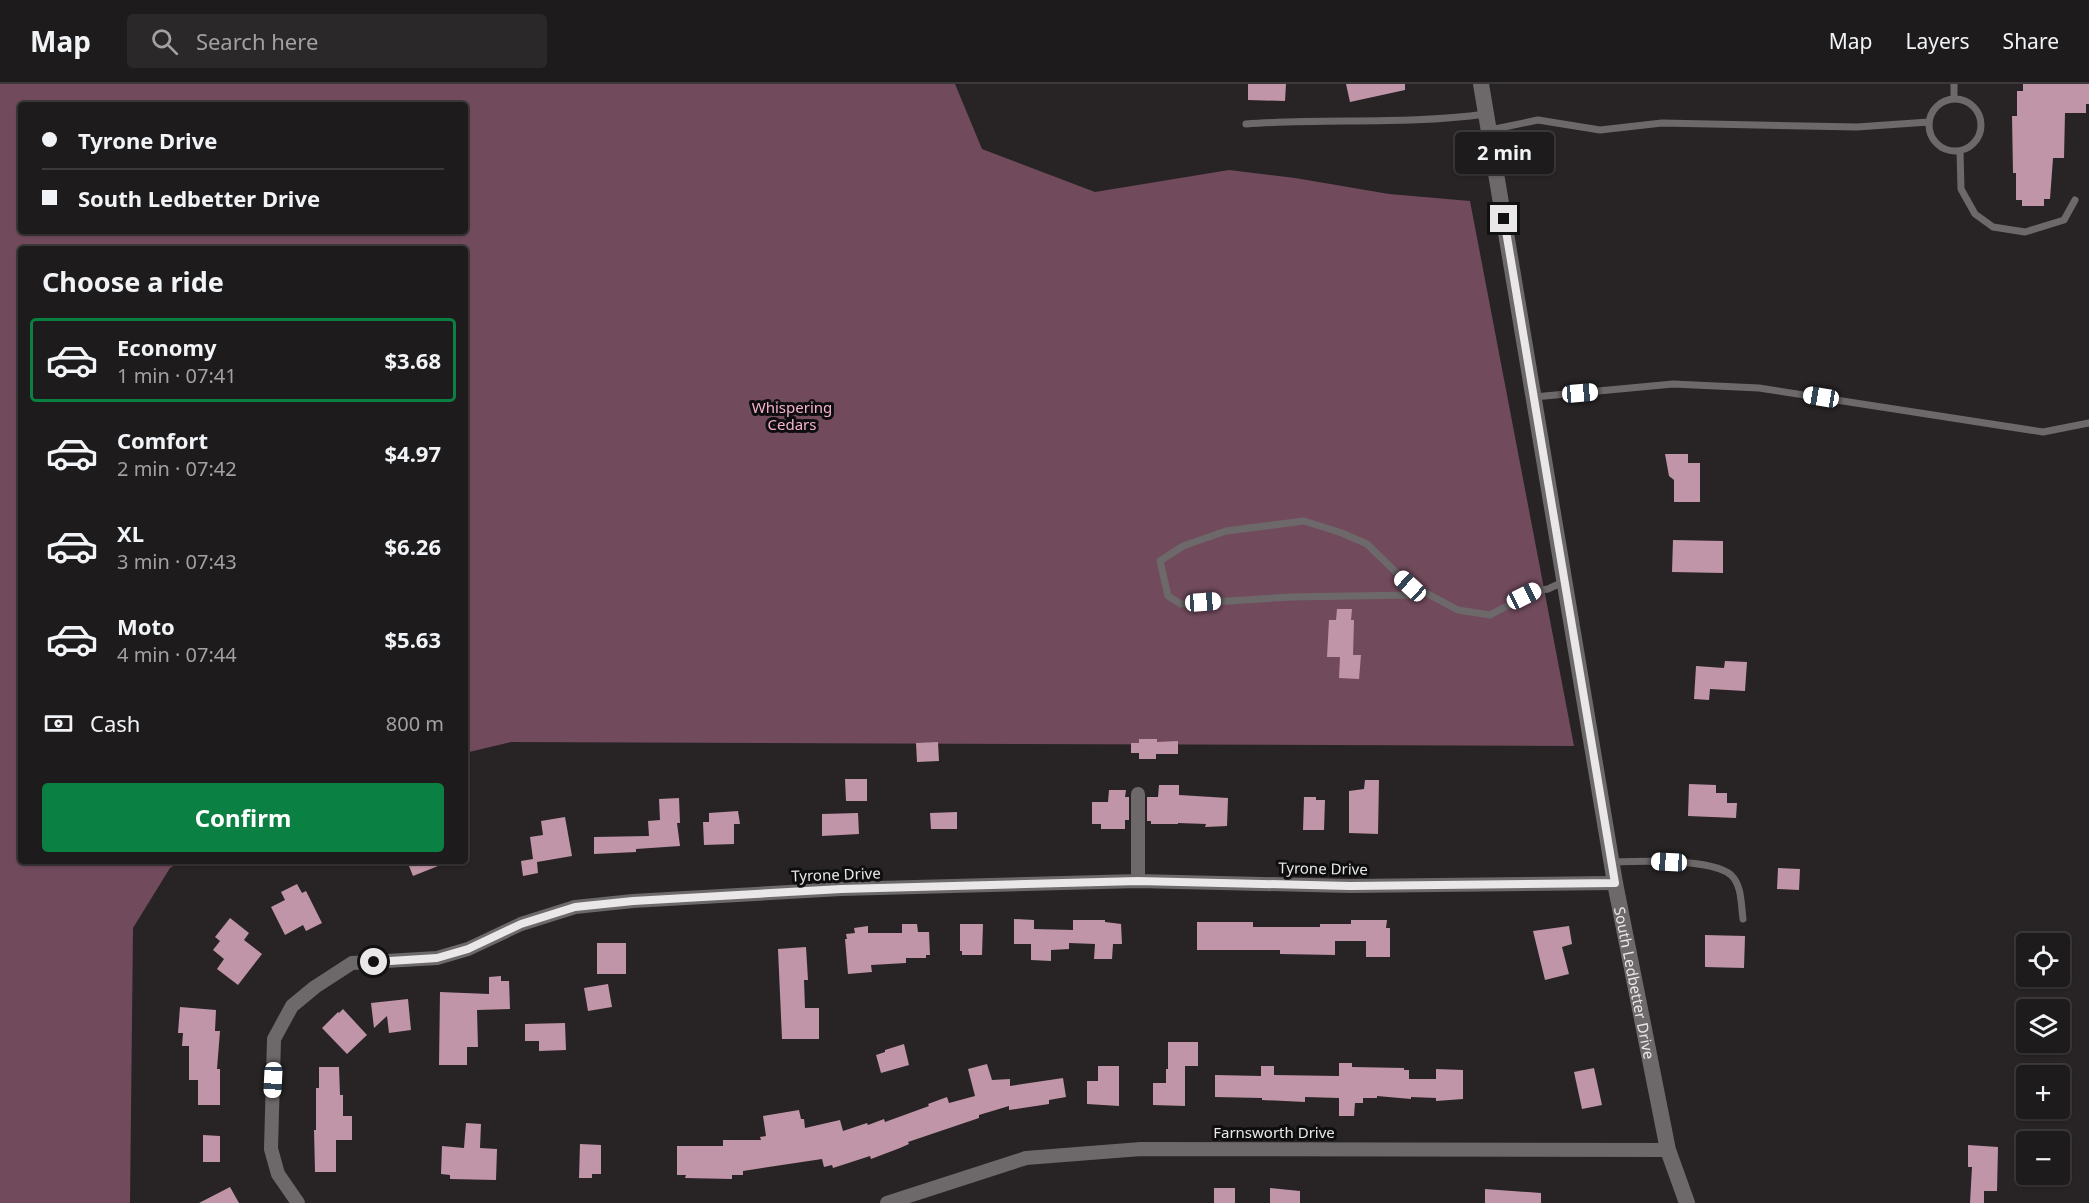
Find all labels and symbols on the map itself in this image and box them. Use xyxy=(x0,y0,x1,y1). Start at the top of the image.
callout: 2 min xyxy=(1454,132,1553,174)
route end xyxy=(1490,205,1517,232)
car xyxy=(1561,382,1599,404)
car xyxy=(1802,385,1840,409)
park label: Whispering Cedars xyxy=(752,397,832,434)
car xyxy=(1391,567,1429,605)
car xyxy=(1504,580,1544,612)
car xyxy=(1184,592,1222,612)
car xyxy=(1651,852,1687,872)
street label: Tyrone Drive xyxy=(1278,857,1368,879)
street label: Tyrone Drive xyxy=(791,862,881,886)
street label: South Ledbetter Drive xyxy=(1610,905,1660,1061)
route start xyxy=(360,948,387,975)
car xyxy=(263,1062,283,1098)
street label: Farnsworth Drive xyxy=(1213,1122,1335,1142)

